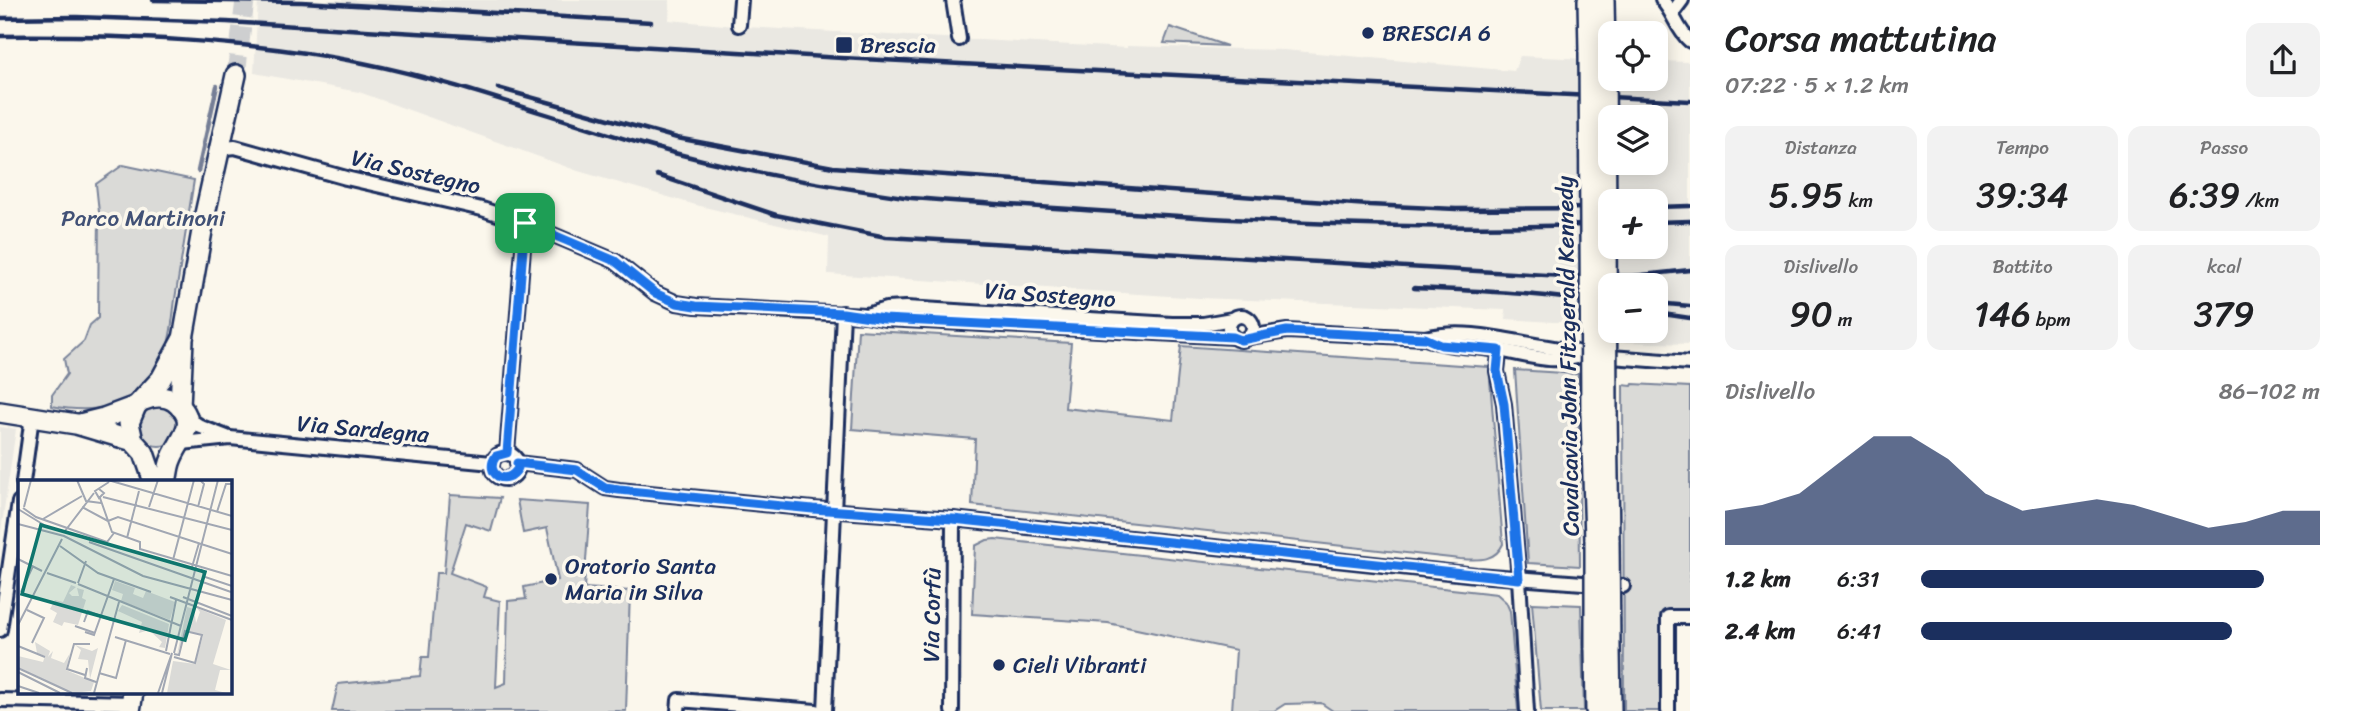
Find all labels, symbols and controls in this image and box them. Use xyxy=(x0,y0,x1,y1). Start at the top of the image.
text: Corsa mattutina xyxy=(1725,5,1997,72)
place label: BRESCIA 6 xyxy=(1382,13,1491,54)
map controls xyxy=(1598,21,1668,343)
button: locate xyxy=(1598,21,1668,91)
button: share xyxy=(2246,23,2320,97)
place label: Brescia xyxy=(860,25,936,66)
marker: BRESCIA 6 xyxy=(1360,25,1376,41)
marker: Brescia xyxy=(834,35,854,55)
text: 07:22 · 5 × 1.2 km xyxy=(1725,65,1909,106)
button: layers xyxy=(1598,105,1668,175)
text: Distanza xyxy=(1785,131,1857,164)
text: Tempo xyxy=(1996,131,2049,164)
text: Passo xyxy=(2200,131,2248,164)
street label: Via Sostegno xyxy=(347,137,485,207)
text: 5.95 xyxy=(1769,164,1843,226)
text: 39:34 xyxy=(1976,164,2069,226)
text: 6:39 xyxy=(2169,164,2240,226)
street label: Cavalcavia John Fitzgerald Kennedy xyxy=(1544,175,1592,537)
text: km xyxy=(1843,184,1873,217)
text: /km xyxy=(2240,184,2279,217)
button: + xyxy=(1598,189,1668,259)
pin xyxy=(495,193,555,253)
park label: Parco Martinoni xyxy=(61,198,226,239)
icon: arrive xyxy=(506,204,544,242)
text: Dislivello xyxy=(1784,250,1858,283)
text: Battito xyxy=(1992,250,2053,283)
text: kcal xyxy=(2207,250,2241,283)
street label: Via Sostegno xyxy=(983,270,1117,320)
button: − xyxy=(1598,273,1668,343)
text: 90 xyxy=(1789,283,1833,345)
text: 146 xyxy=(1974,283,2031,345)
text: 379 xyxy=(2194,283,2255,345)
text: m xyxy=(1833,303,1852,336)
text: bpm xyxy=(2031,303,2071,336)
text: Dislivello xyxy=(1725,371,1815,412)
text: 86–102 m xyxy=(2219,371,2320,412)
street label: Via Sardegna xyxy=(295,403,431,455)
inset map xyxy=(18,480,231,694)
place label: Oratorio Santa Maria in Silva xyxy=(565,546,716,613)
text: 1.2 km xyxy=(1725,559,1791,600)
text: 6:31 xyxy=(1837,559,1880,600)
street label: Via Corfù xyxy=(911,566,953,663)
marker: Oratorio Santa Maria in Silva xyxy=(543,571,559,587)
text: 2.4 km xyxy=(1725,611,1795,652)
text: 6:41 xyxy=(1837,611,1881,652)
place label: Cieli Vibranti xyxy=(1013,645,1147,686)
marker: Cieli Vibranti xyxy=(991,657,1007,673)

